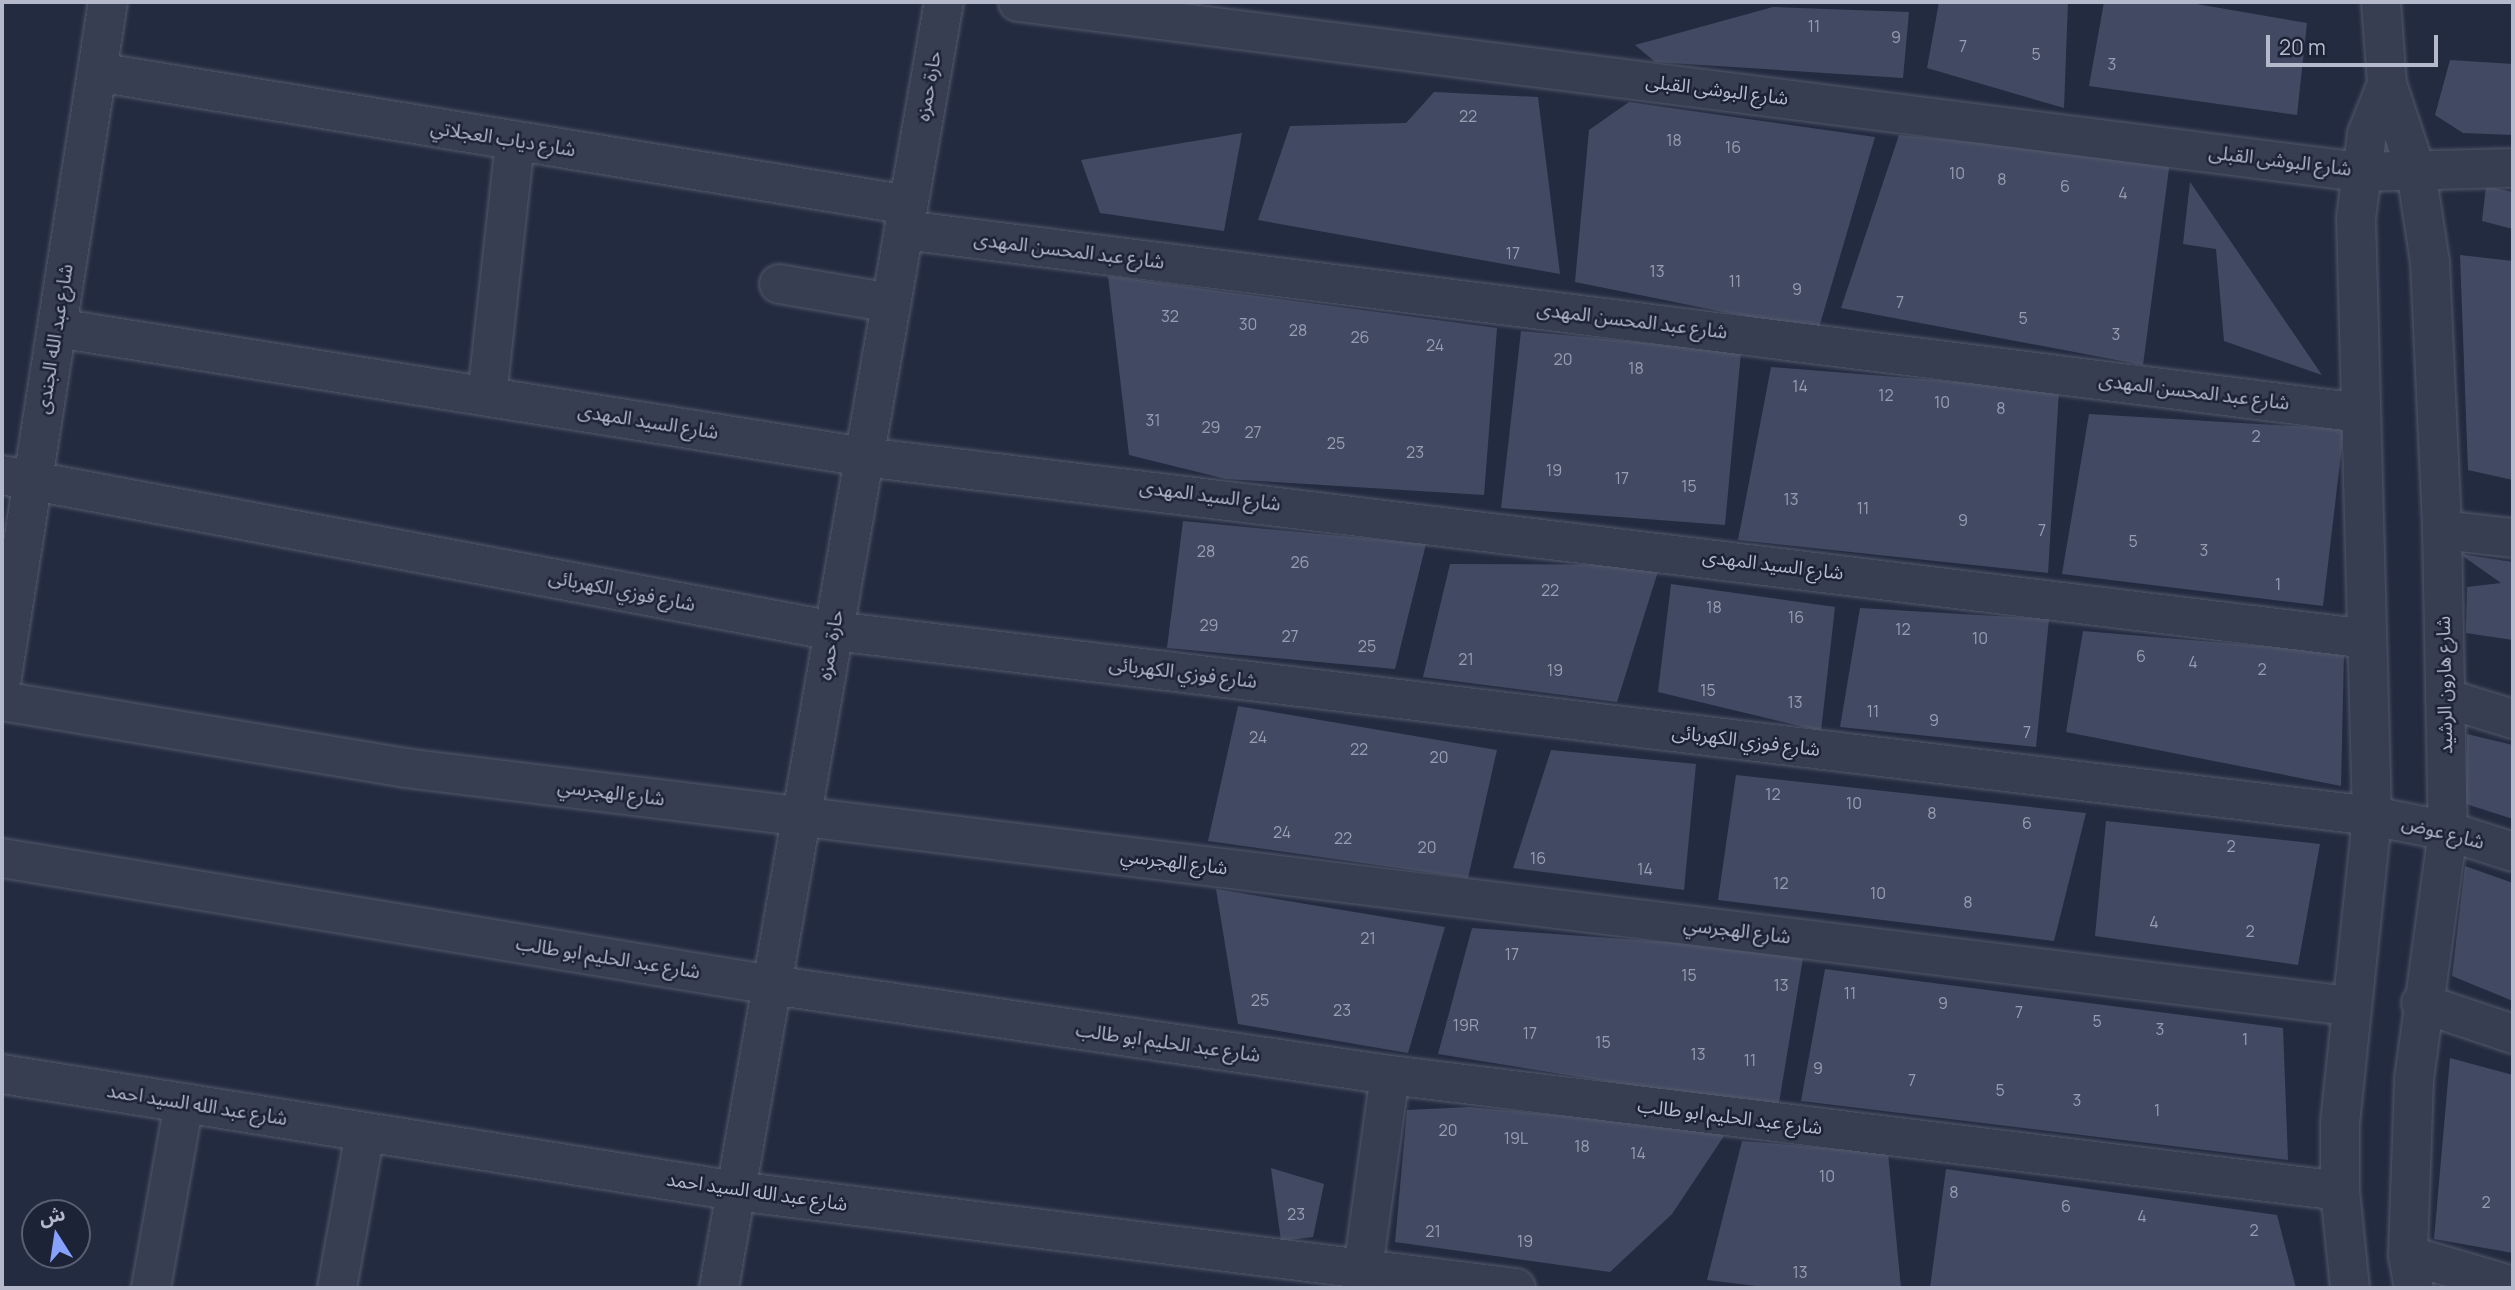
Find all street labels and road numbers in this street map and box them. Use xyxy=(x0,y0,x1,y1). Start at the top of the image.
street label: حارة حمزه xyxy=(912,49,946,123)
street label: شارع البوشى القبلى xyxy=(1644,70,1790,110)
street label: شارع دياب العجلاتي xyxy=(429,116,577,162)
street label: شارع البوشى القبلى xyxy=(2207,141,2353,181)
street label: شارع عبد المحسن المهدى xyxy=(972,228,1166,274)
street label: شارع عبد الله الجندى xyxy=(32,262,78,416)
street label: شارع عبد المحسن المهدى xyxy=(1535,298,1729,344)
street label: شارع عبد المحسن المهدى xyxy=(2097,369,2291,415)
street label: شارع السيد المهدى xyxy=(576,400,720,444)
street label: شارع السيد المهدى xyxy=(1138,476,1282,516)
street label: شارع السيد المهدى xyxy=(1701,545,1845,585)
street label: شارع فوزي الكهربائى xyxy=(547,566,697,616)
street label: حارة حمزه xyxy=(814,608,848,682)
street label: شارع هارون الرشيد xyxy=(2432,616,2458,754)
street label: شارع فوزي الكهربائى xyxy=(1108,653,1258,693)
street label: شارع فوزي الكهربائى xyxy=(1671,721,1821,761)
street label: شارع الهجرسي xyxy=(556,775,666,811)
street label: شارع عوض xyxy=(2399,812,2487,854)
street label: شارع الهجرسي xyxy=(1119,844,1229,880)
street label: شارع الهجرسي xyxy=(1682,913,1792,949)
street label: شارع عبد الحليم ابو طالب xyxy=(514,932,702,984)
street label: شارع عبد الحليم ابو طالب xyxy=(1074,1019,1262,1067)
street label: شارع عبد الله السيد احمد xyxy=(105,1079,289,1131)
street label: شارع عبد الحليم ابو طالب xyxy=(1636,1094,1824,1140)
street label: شارع عبد الله السيد احمد xyxy=(665,1168,849,1216)

